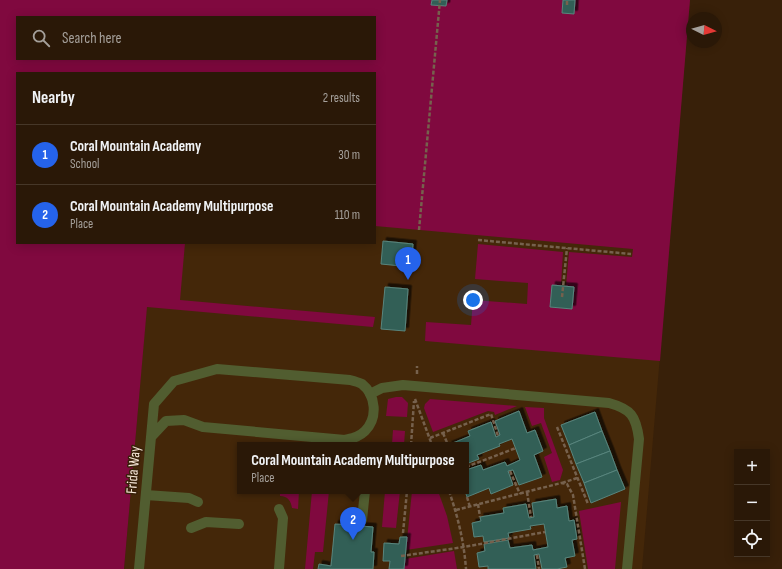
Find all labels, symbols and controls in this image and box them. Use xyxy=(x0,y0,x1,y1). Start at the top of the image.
north arrow xyxy=(686,12,722,48)
search box xyxy=(16,16,376,60)
icon: search xyxy=(30,27,52,49)
text: Search here xyxy=(62,29,122,48)
text: Nearby xyxy=(32,88,75,108)
text: 2 results xyxy=(323,90,360,106)
text: Coral Mountain Academy xyxy=(70,137,201,156)
text: 1 xyxy=(42,147,48,163)
text: 30 m xyxy=(338,147,360,163)
text: School xyxy=(70,156,100,172)
text: Coral Mountain Academy Multipurpose xyxy=(70,197,274,216)
text: 2 xyxy=(42,207,48,223)
text: 110 m xyxy=(335,207,360,223)
text: Place xyxy=(70,216,93,232)
pin: 1 xyxy=(395,247,421,280)
your location xyxy=(463,290,483,310)
popup xyxy=(237,442,469,494)
street label: Frida Way xyxy=(122,445,145,495)
map controls xyxy=(734,449,770,557)
button: + xyxy=(734,449,770,485)
text: Coral Mountain Academy Multipurpose xyxy=(251,451,455,470)
text: Place xyxy=(251,470,275,486)
button: − xyxy=(734,485,770,521)
pin: 2 xyxy=(340,507,366,540)
button: locate xyxy=(734,521,770,557)

